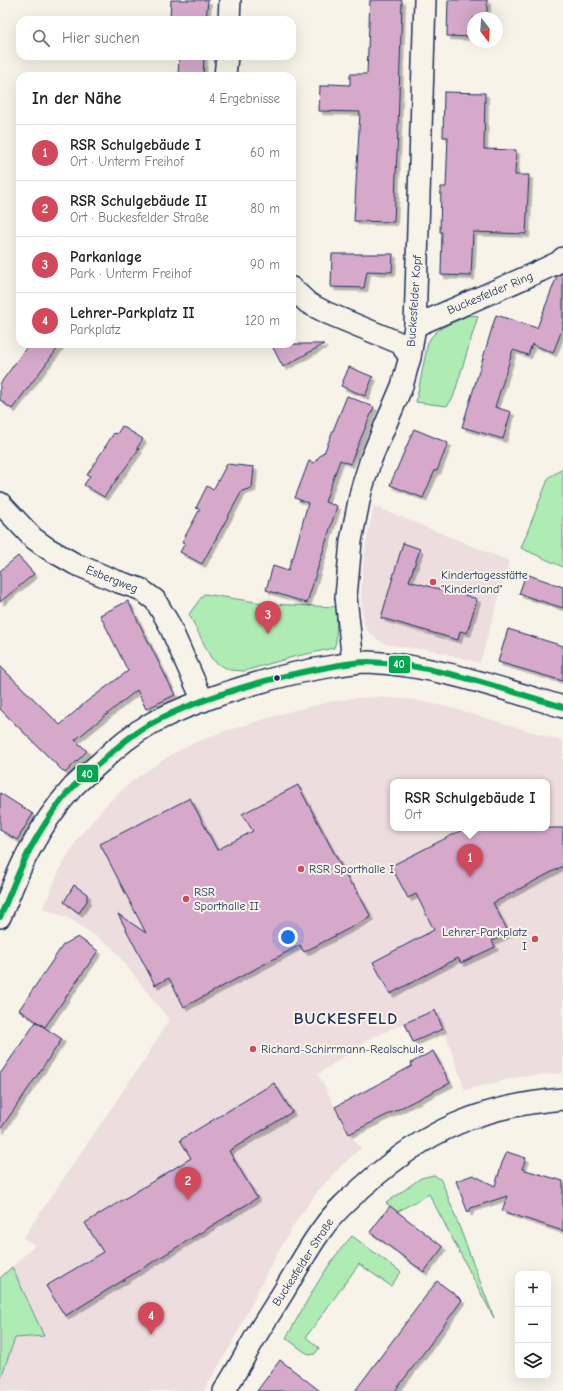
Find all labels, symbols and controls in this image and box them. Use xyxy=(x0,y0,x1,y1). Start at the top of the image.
north arrow xyxy=(467,12,503,48)
search box xyxy=(16,16,296,60)
icon: search xyxy=(30,27,52,49)
text: Hier suchen xyxy=(62,29,140,47)
text: In der Nähe xyxy=(32,89,121,108)
text: 4 Ergebnisse xyxy=(209,91,280,106)
text: RSR Schulgebäude I xyxy=(70,136,201,154)
text: 1 xyxy=(42,145,48,160)
text: 60 m xyxy=(250,145,280,160)
text: Ort · Unterm Freihof xyxy=(70,154,184,169)
text: RSR Schulgebäude II xyxy=(70,192,207,210)
text: 2 xyxy=(42,201,48,216)
text: 80 m xyxy=(250,201,280,216)
text: Ort · Buckesfelder Straße xyxy=(70,210,209,225)
text: Parkanlage xyxy=(70,248,142,266)
street label: Buckesfelder Kopf xyxy=(404,254,424,347)
text: 3 xyxy=(42,257,48,272)
text: 90 m xyxy=(250,257,280,272)
text: Park · Unterm Freihof xyxy=(70,266,191,281)
street label: Buckesfelder Ring xyxy=(445,269,535,317)
text: Lehrer-Parkplatz II xyxy=(70,304,195,322)
text: 4 xyxy=(42,313,48,328)
text: 120 m xyxy=(245,313,280,328)
text: Parkplatz xyxy=(70,322,121,337)
street label: Esbergweg xyxy=(84,562,140,596)
place label: Kindertagesstätte "Kinderland" xyxy=(441,568,528,596)
marker: Kindertagesstätte "Kinderland" xyxy=(428,577,438,587)
pin: 3 xyxy=(255,601,281,634)
line badge: 40 xyxy=(388,655,411,674)
text: 40 xyxy=(393,658,405,671)
unlabelled marker xyxy=(272,673,282,683)
line badge: 40 xyxy=(76,764,99,783)
text: 40 xyxy=(81,768,93,781)
popup xyxy=(390,779,550,831)
text: RSR Schulgebäude I xyxy=(405,789,535,807)
text: Ort xyxy=(405,807,422,822)
pin: 1 xyxy=(457,844,483,877)
place label: RSR Sporthalle I xyxy=(309,862,394,876)
marker: RSR Sporthalle I xyxy=(296,864,306,874)
place label: RSR Sporthalle II xyxy=(194,885,259,913)
marker: RSR Sporthalle II xyxy=(181,894,191,904)
place label: Lehrer-Parkplatz I xyxy=(442,925,528,953)
your location xyxy=(278,927,298,947)
marker: Lehrer-Parkplatz I xyxy=(530,934,540,944)
district label: BUCKESFELD xyxy=(294,1010,398,1028)
place label: Richard-Schirrmann-Realschule xyxy=(261,1042,424,1056)
marker: Richard-Schirrmann-Realschule xyxy=(248,1044,258,1054)
pin: 2 xyxy=(175,1167,201,1200)
street label: Buckesfelder Straße xyxy=(269,1215,337,1309)
map controls xyxy=(515,1271,551,1379)
button: + xyxy=(515,1271,551,1307)
pin: 4 xyxy=(138,1302,164,1335)
button: − xyxy=(515,1307,551,1343)
button: layers xyxy=(515,1343,551,1379)

